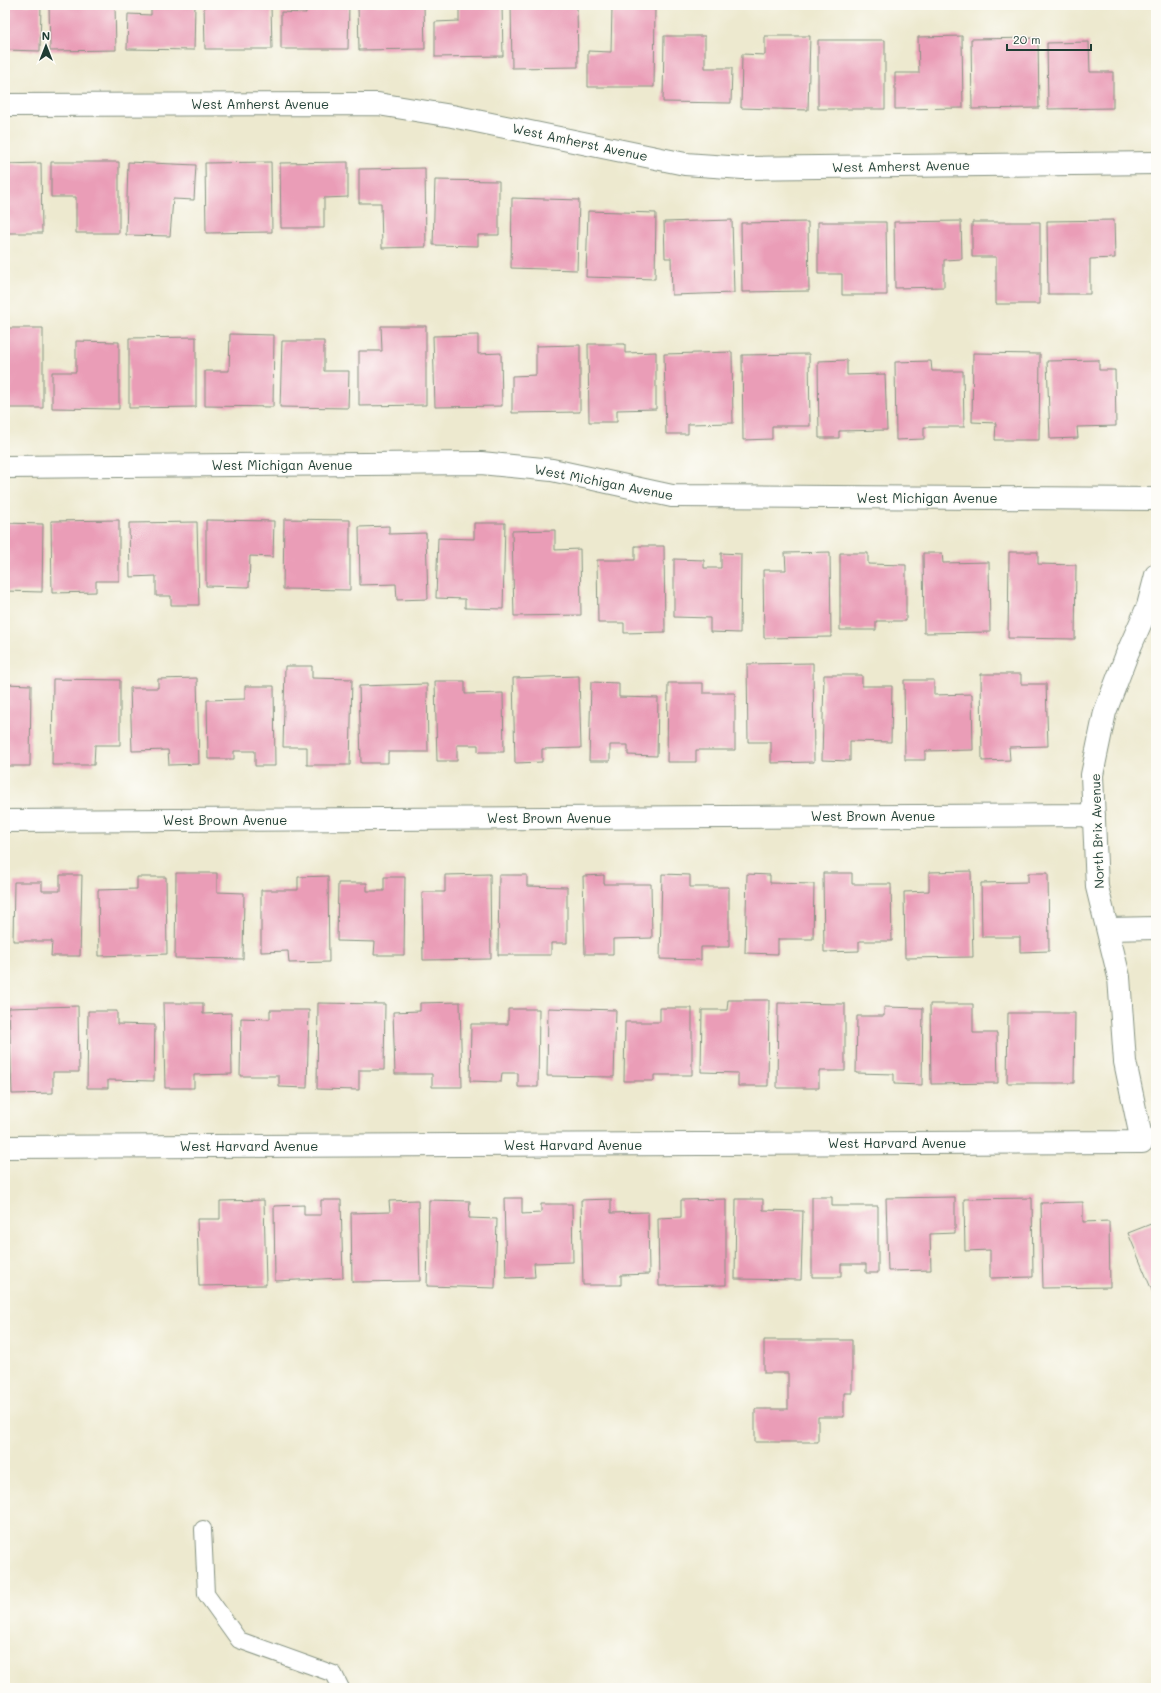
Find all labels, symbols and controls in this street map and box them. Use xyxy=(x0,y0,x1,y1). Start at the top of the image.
north arrow xyxy=(26,26,66,66)
scale bar xyxy=(1007,26,1091,52)
text: N xyxy=(42,28,50,43)
text: 20 m xyxy=(1013,31,1041,47)
street label: West Amherst Avenue xyxy=(191,95,329,112)
street label: West Amherst Avenue xyxy=(511,119,649,164)
street label: West Amherst Avenue xyxy=(832,156,970,175)
street label: West Michigan Avenue xyxy=(212,456,352,473)
street label: West Michigan Avenue xyxy=(533,460,675,503)
street label: West Michigan Avenue xyxy=(857,489,997,506)
street label: North Brix Avenue xyxy=(1086,773,1107,889)
street label: West Brown Avenue xyxy=(811,807,935,824)
street label: West Brown Avenue xyxy=(487,809,611,826)
street label: West Brown Avenue xyxy=(163,811,287,828)
street label: West Harvard Avenue xyxy=(828,1134,966,1151)
street label: West Harvard Avenue xyxy=(504,1136,642,1153)
street label: West Harvard Avenue xyxy=(180,1137,318,1154)

